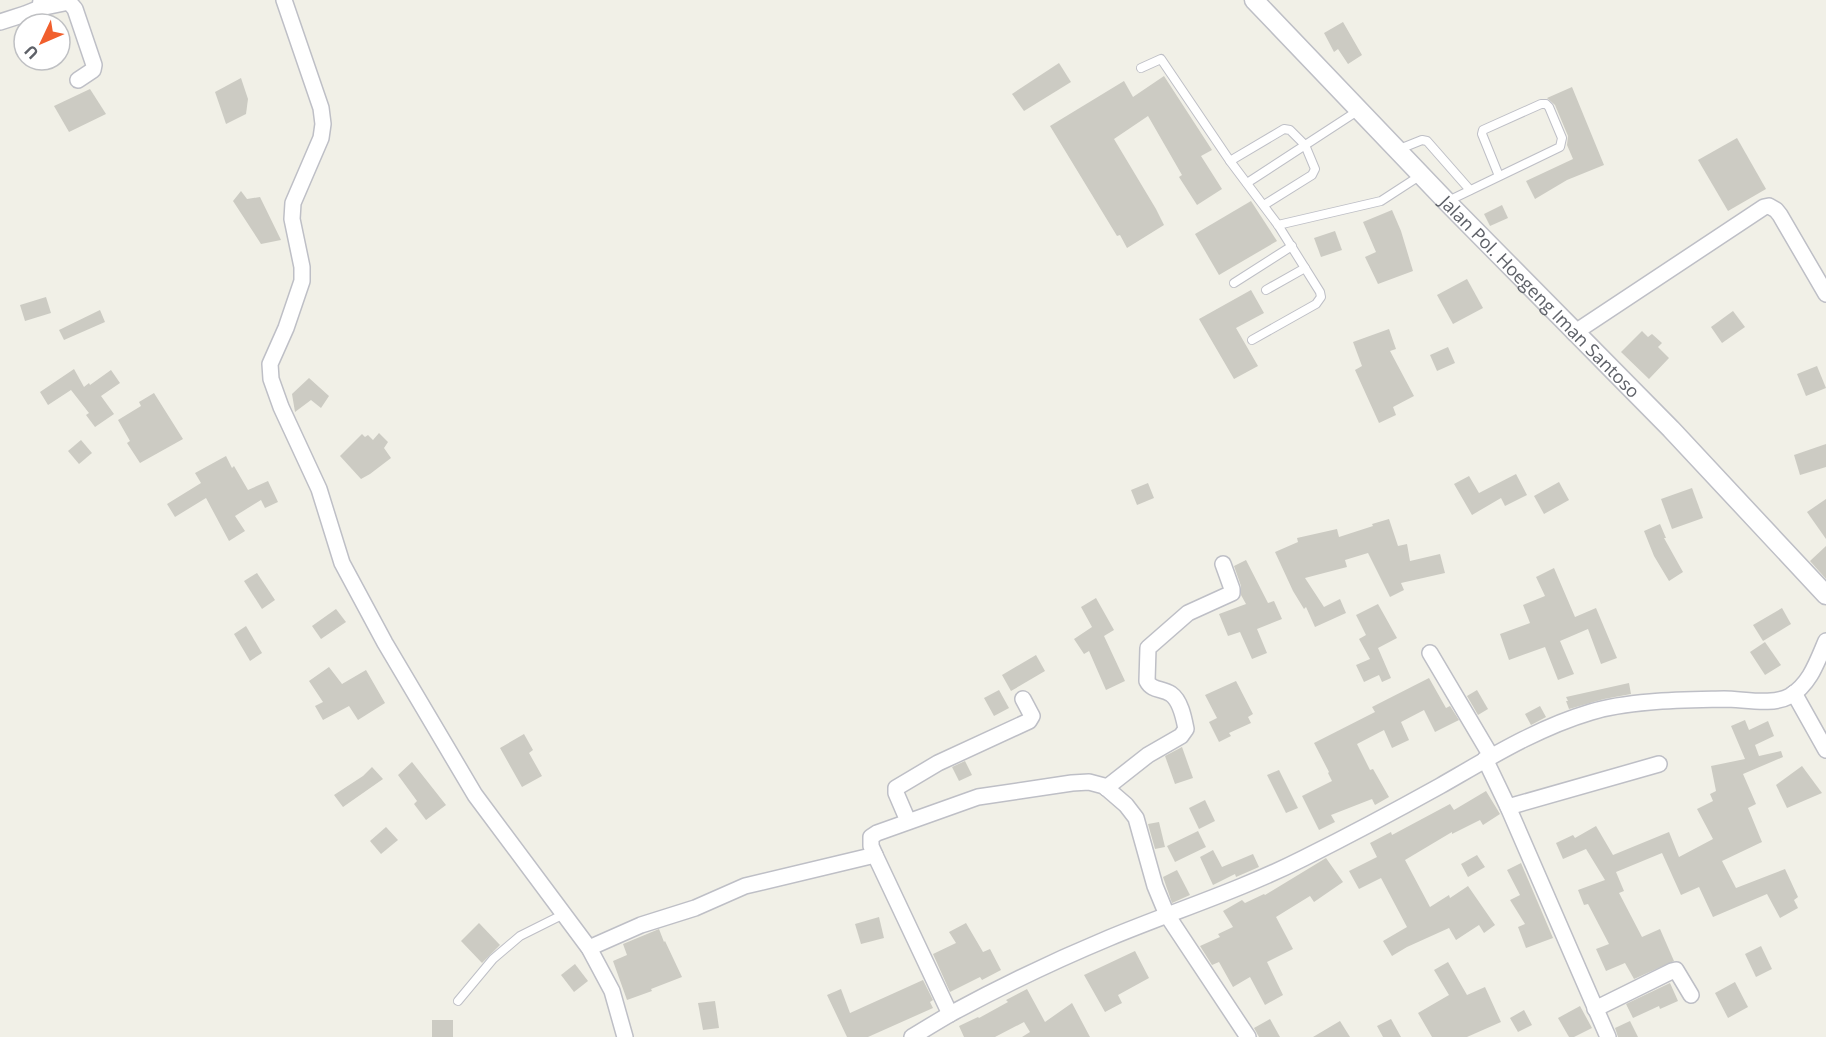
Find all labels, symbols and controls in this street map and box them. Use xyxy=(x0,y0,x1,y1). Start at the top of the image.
north arrow xyxy=(12,12,72,72)
text: U xyxy=(19,40,43,64)
street label: Jalan Pol. Hoegeng Iman Santoso xyxy=(1433,189,1645,403)

